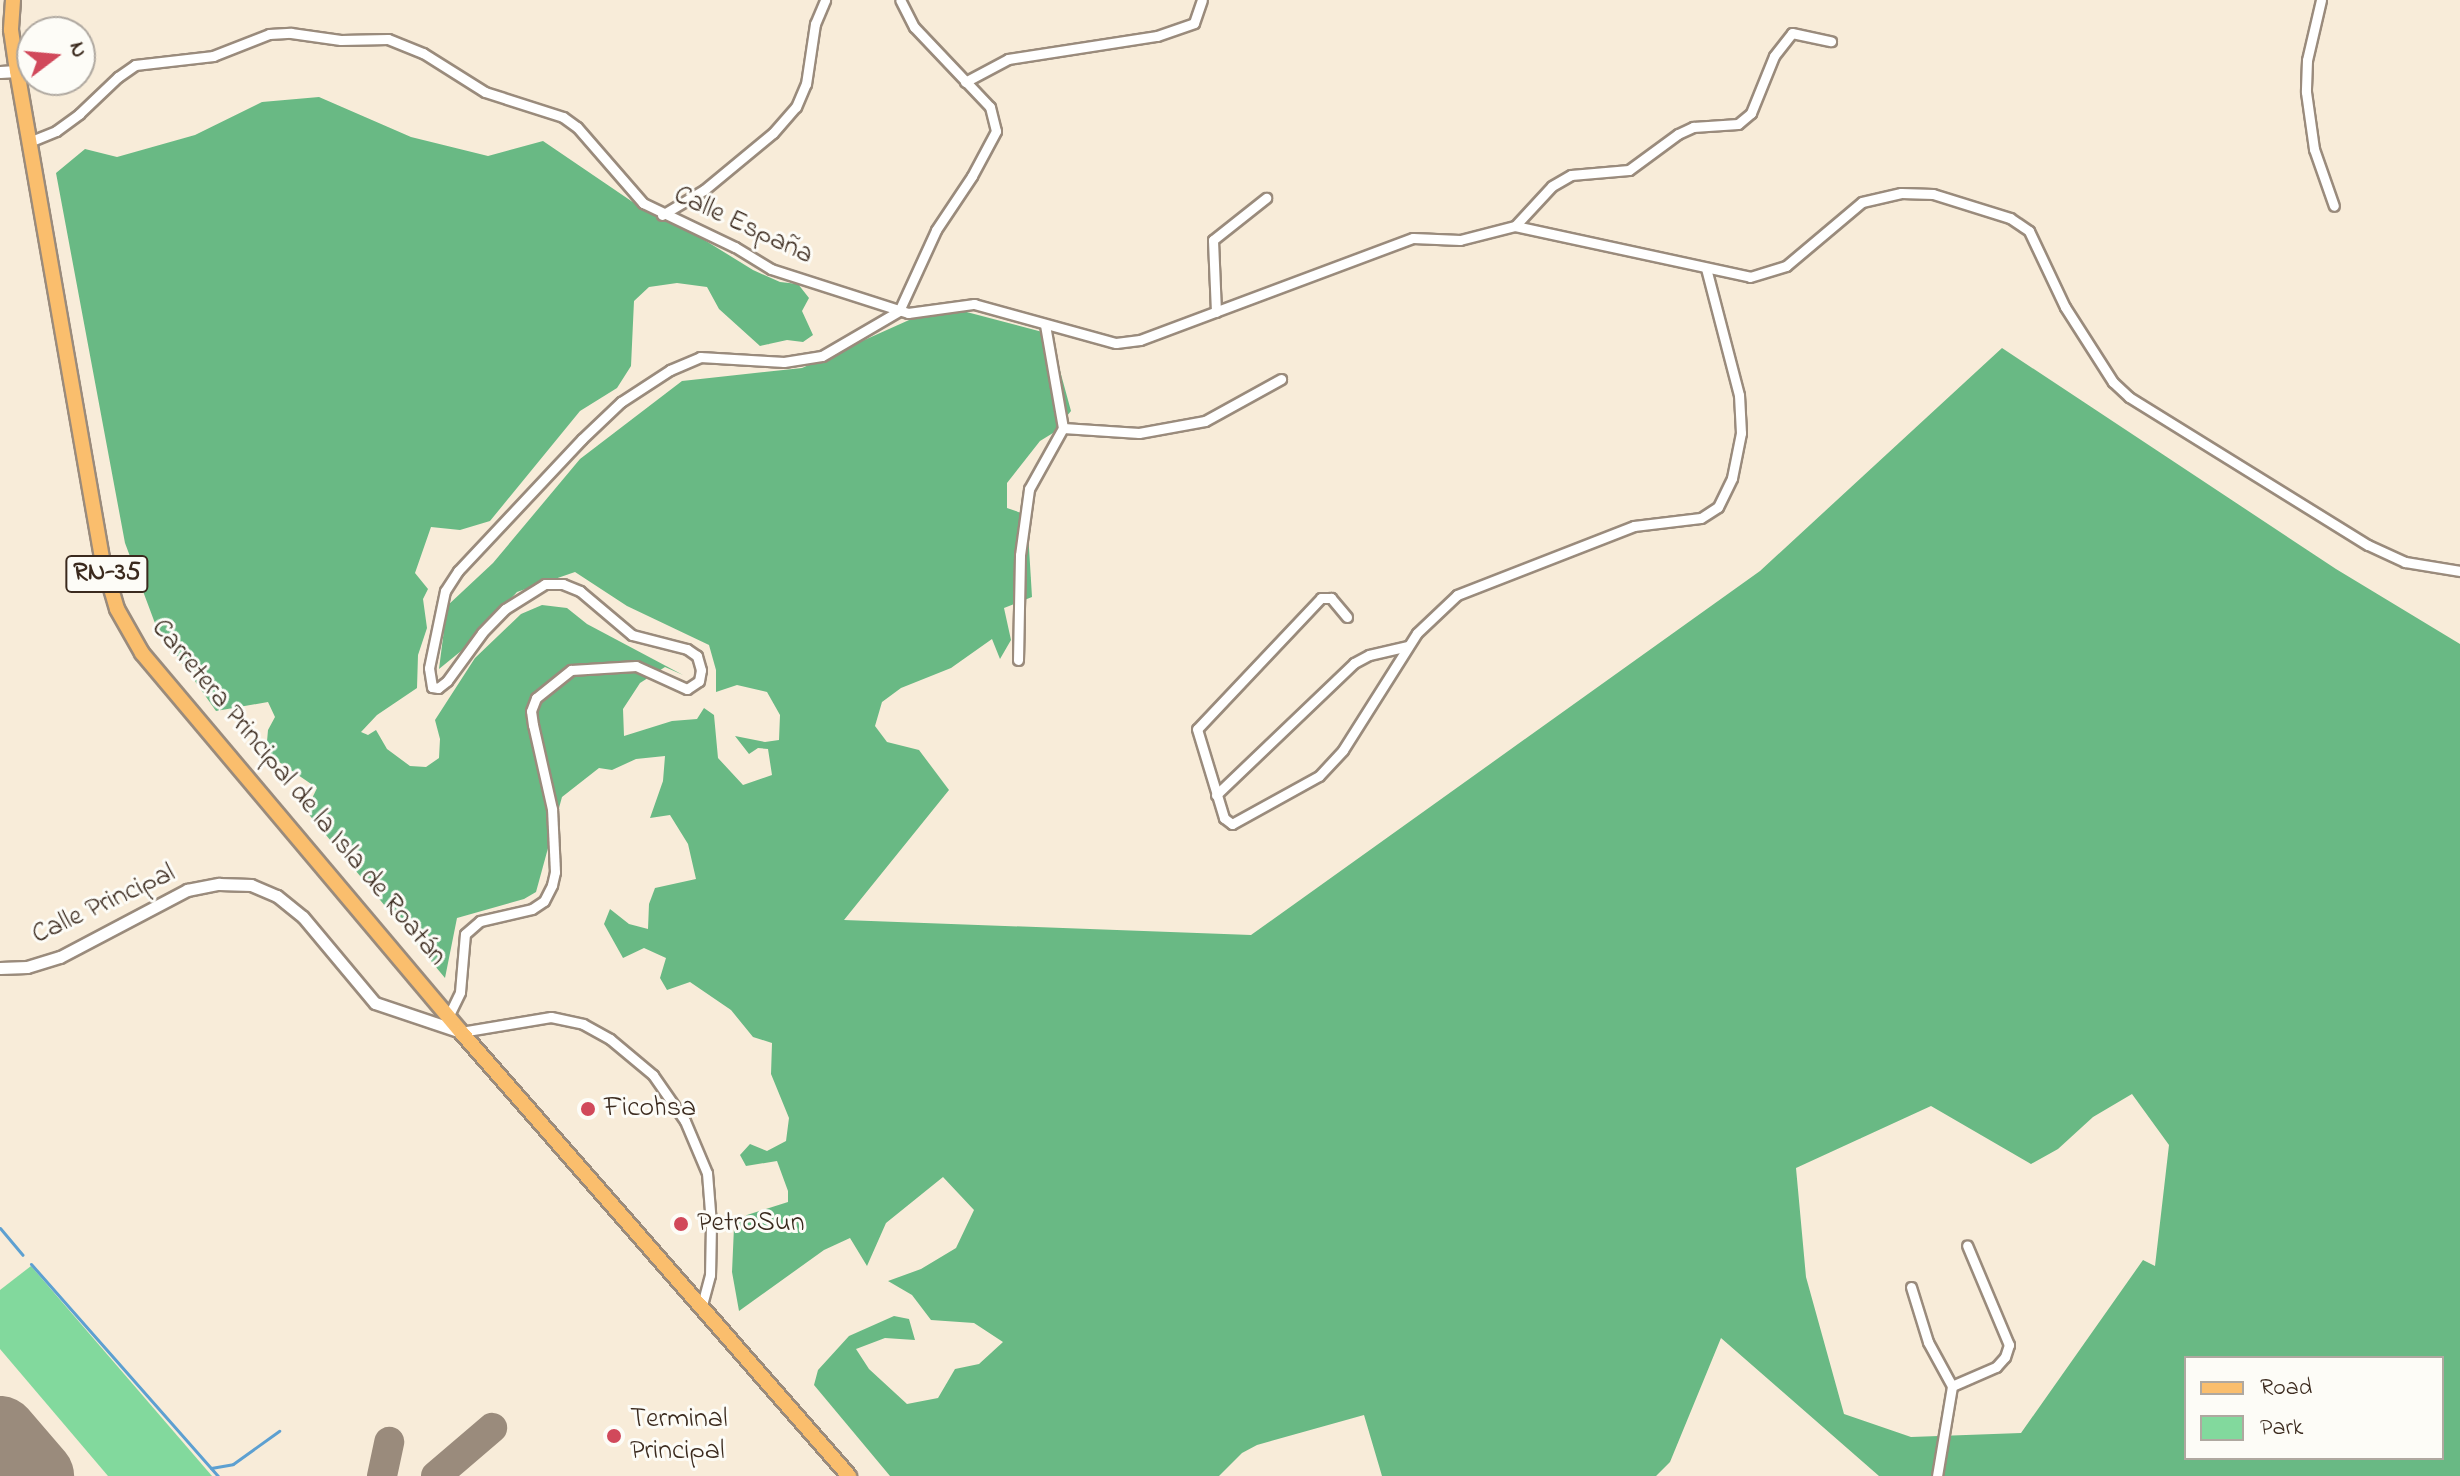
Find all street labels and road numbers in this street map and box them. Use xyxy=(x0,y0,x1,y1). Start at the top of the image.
street label: Calle España xyxy=(668,179,818,273)
road number: RN-35 xyxy=(65,552,149,596)
street label: Carretera Principal de la Isla de Roatán xyxy=(143,613,453,973)
street label: Calle Principal xyxy=(27,857,181,953)

